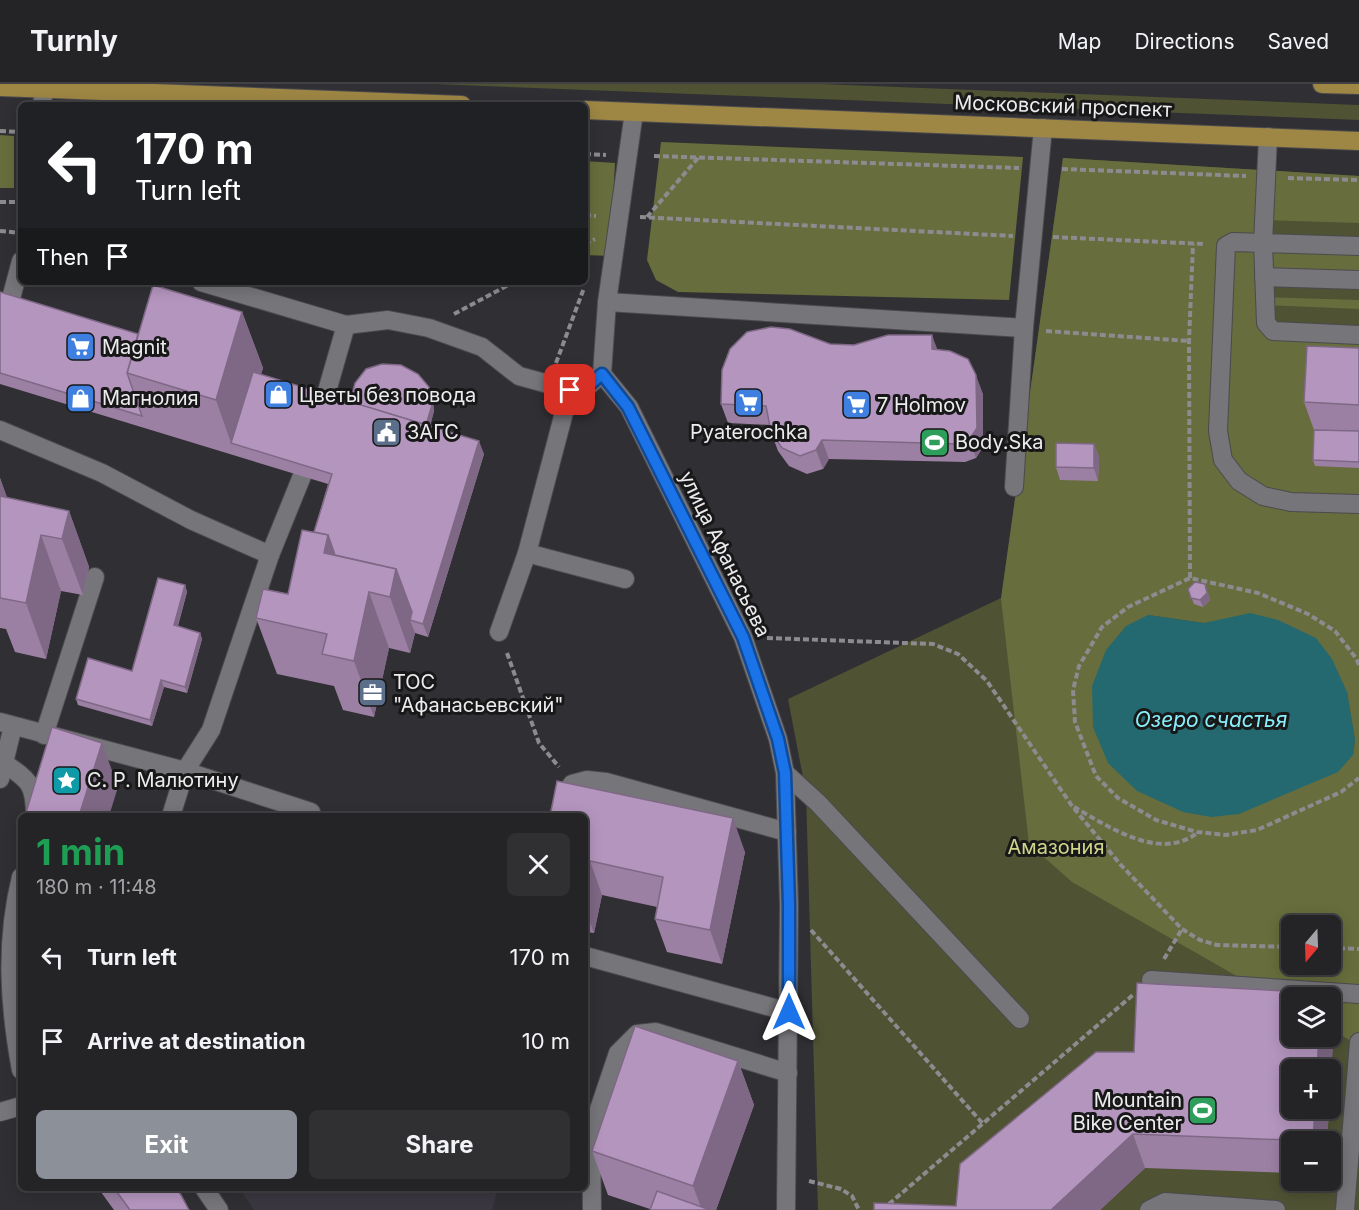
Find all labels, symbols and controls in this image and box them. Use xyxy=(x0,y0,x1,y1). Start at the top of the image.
text: Turnly xyxy=(30,24,118,58)
text: Map xyxy=(1058,29,1101,54)
text: Directions xyxy=(1134,29,1235,54)
text: Saved xyxy=(1268,29,1329,54)
street label: Московский проспект xyxy=(954,90,1173,122)
text: 170 m xyxy=(135,123,253,174)
icon: left xyxy=(36,126,114,204)
text: Turn left xyxy=(135,174,241,207)
icon: arrive xyxy=(101,240,134,273)
text: Then xyxy=(36,244,89,270)
supermarket icon: Magnit xyxy=(65,331,97,363)
place label: Magnit xyxy=(102,335,167,359)
pin xyxy=(544,364,595,415)
icon: arrive xyxy=(553,373,586,406)
shop icon: Цветы без повода xyxy=(262,379,294,411)
shop icon: Магнолия xyxy=(65,382,97,414)
place label: Цветы без повода xyxy=(299,383,476,407)
place label: Магнолия xyxy=(102,386,199,410)
supermarket icon: Pyaterochka xyxy=(733,386,765,418)
supermarket icon: 7 Holmov xyxy=(840,389,872,421)
place label: 7 Holmov xyxy=(877,393,966,417)
public building icon: ЗАГС xyxy=(370,416,402,448)
place label: ЗАГС xyxy=(407,420,459,444)
place label: Pyaterochka xyxy=(690,420,808,444)
sports icon: Body.Ska xyxy=(918,426,950,458)
place label: Body.Ska xyxy=(955,430,1044,454)
street label: улица Афанасьева xyxy=(674,467,776,641)
place label: ТОС "Афанасьевский" xyxy=(393,670,564,717)
office icon: ТОС "Афанасьевский" xyxy=(356,677,388,709)
water label: Озеро счастья xyxy=(1135,707,1287,732)
place icon: С. Р. Малютину xyxy=(50,764,82,796)
place label: С. Р. Малютину xyxy=(87,768,239,792)
text: 1 min xyxy=(36,830,125,874)
button: close xyxy=(507,833,570,896)
park label: Амазония xyxy=(1007,835,1105,859)
text: 180 m · 11:48 xyxy=(36,875,157,899)
north arrow xyxy=(1281,915,1341,975)
map controls xyxy=(1281,915,1341,1191)
icon: left xyxy=(36,941,69,974)
text: Turn left xyxy=(87,944,177,970)
text: 170 m xyxy=(510,944,570,970)
position arrow xyxy=(757,980,821,1044)
button: layers xyxy=(1281,987,1341,1047)
icon: arrive xyxy=(36,1025,69,1058)
text: Arrive at destination xyxy=(87,1028,306,1054)
text: 10 m xyxy=(522,1028,570,1054)
button: + xyxy=(1281,1059,1341,1119)
place label: Mountain Bike Center xyxy=(1073,1088,1182,1135)
sports icon: Mountain Bike Center xyxy=(1187,1095,1219,1127)
button: Exit xyxy=(36,1110,297,1179)
button: Share xyxy=(309,1110,570,1179)
button: − xyxy=(1281,1131,1341,1191)

